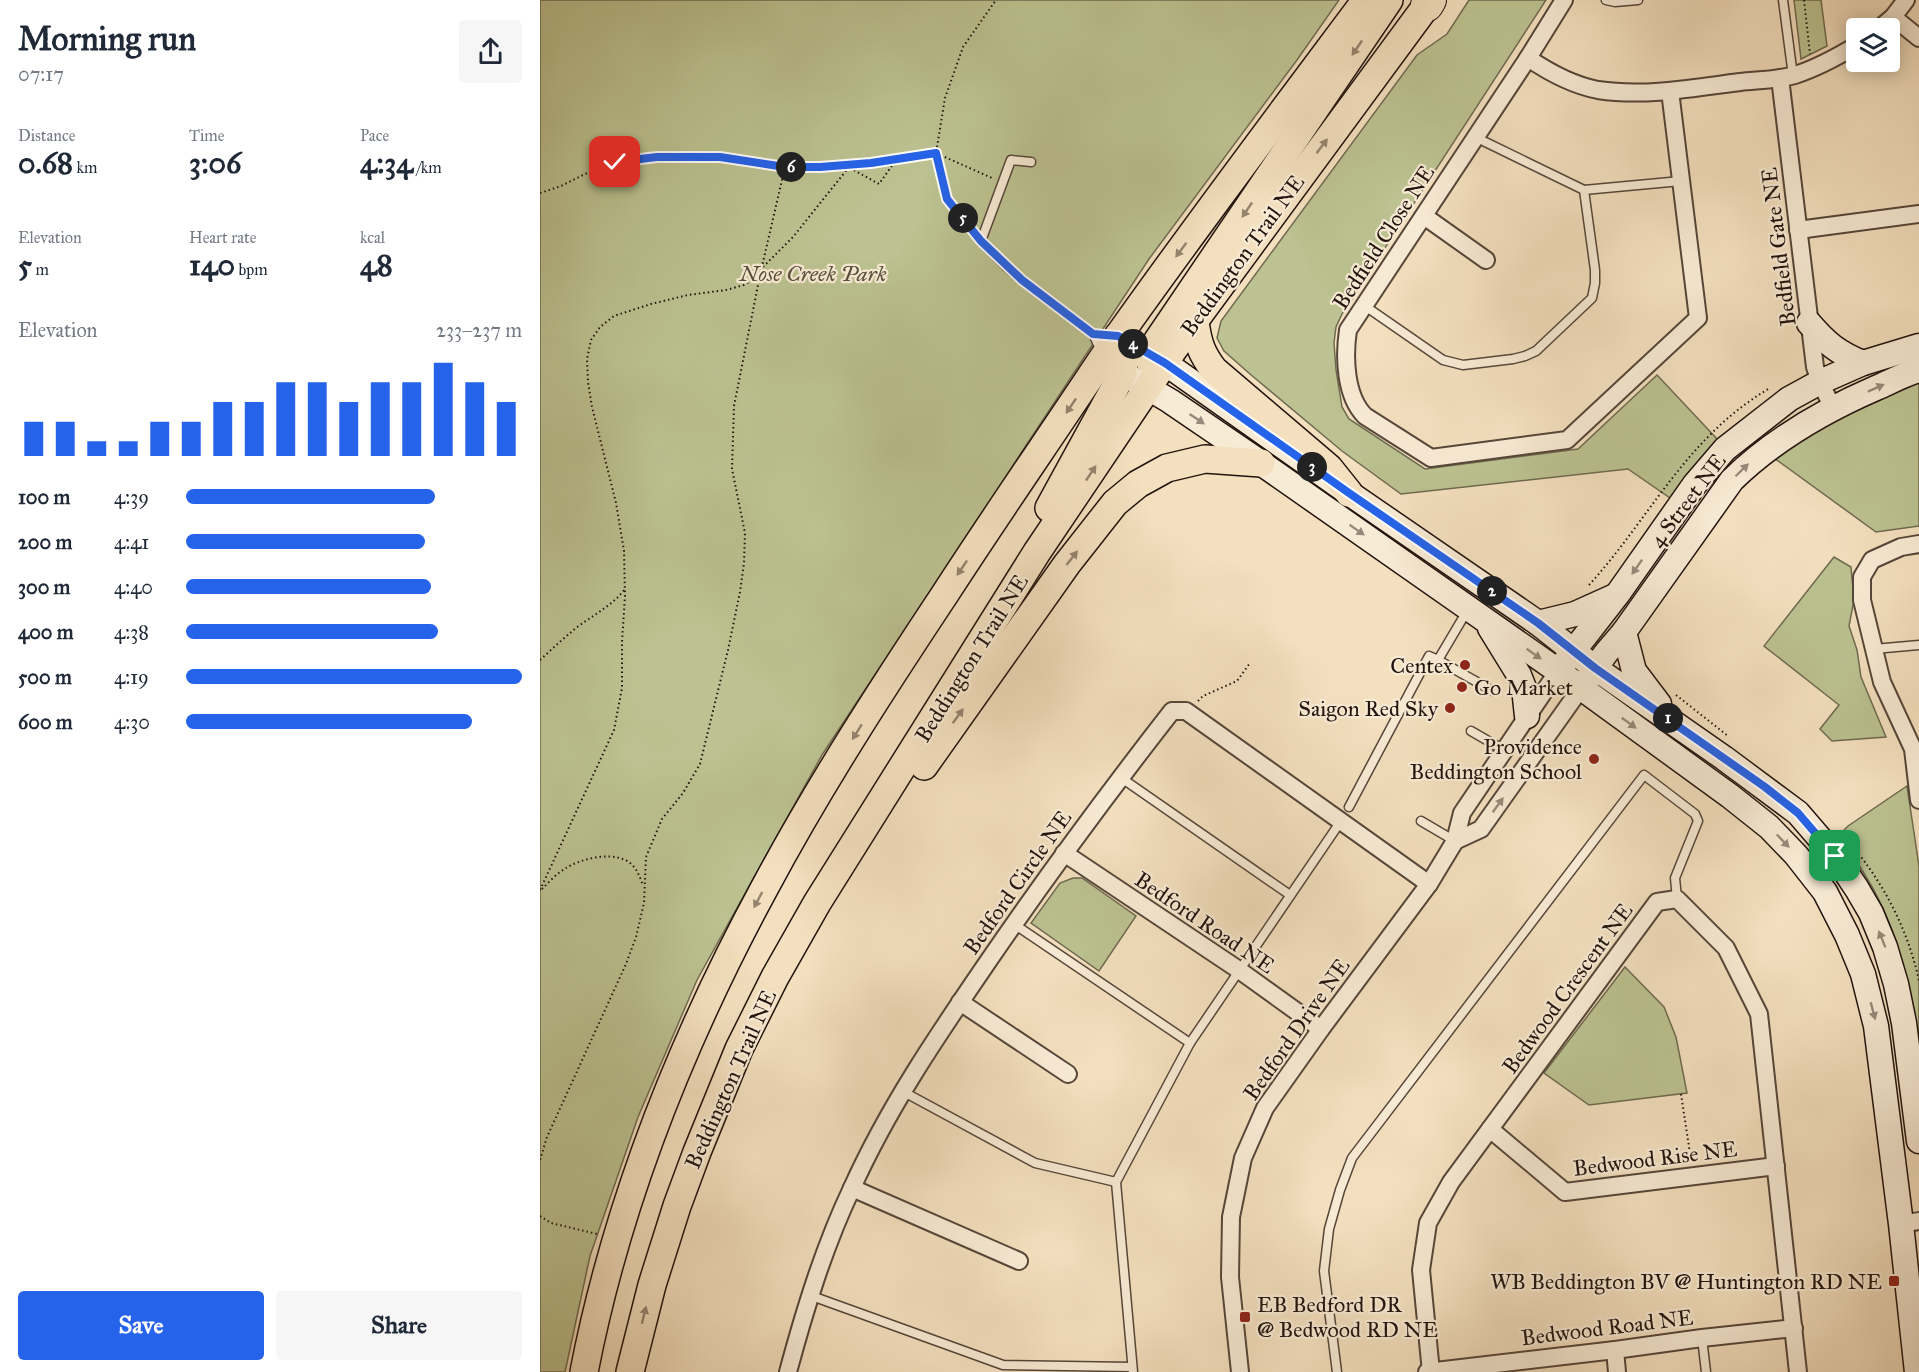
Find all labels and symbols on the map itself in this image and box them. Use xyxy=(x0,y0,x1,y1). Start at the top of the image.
one-way arrow xyxy=(1351,40,1362,57)
pin xyxy=(589,136,640,187)
one-way arrow xyxy=(1316,138,1328,153)
pin: 6 xyxy=(776,152,806,182)
street label: Bedfield Close NE xyxy=(1327,160,1440,315)
street label: Bedfield Gate NE xyxy=(1755,166,1802,328)
street label: Beddington Trail NE xyxy=(1175,169,1310,341)
one-way arrow xyxy=(1241,201,1253,217)
pin: 5 xyxy=(948,203,978,233)
one-way arrow xyxy=(1175,241,1187,257)
park label: Nose Creek Park xyxy=(738,260,887,287)
pin: 4 xyxy=(1118,329,1148,359)
one-way arrow xyxy=(1867,383,1885,393)
one-way arrow xyxy=(1065,398,1077,414)
one-way arrow xyxy=(1188,413,1204,425)
street label: 4 Street NE xyxy=(1643,448,1732,553)
pin: 3 xyxy=(1297,452,1327,482)
one-way arrow xyxy=(1734,464,1748,478)
one-way arrow xyxy=(1085,465,1097,481)
one-way arrow xyxy=(1349,524,1365,536)
one-way arrow xyxy=(1066,550,1078,565)
one-way arrow xyxy=(1631,558,1643,574)
one-way arrow xyxy=(957,560,968,576)
street label: Beddington Trail NE xyxy=(909,569,1034,747)
pin: 2 xyxy=(1477,576,1507,606)
one-way arrow xyxy=(1526,648,1542,659)
place label: Centex xyxy=(1390,652,1453,679)
marker: Centex xyxy=(1458,658,1472,672)
place label: Go Market xyxy=(1474,674,1573,701)
marker: Go Market xyxy=(1455,680,1469,694)
place label: Saigon Red Sky xyxy=(1298,695,1439,722)
marker: Saigon Red Sky xyxy=(1443,701,1457,715)
pin: 1 xyxy=(1653,703,1683,733)
one-way arrow xyxy=(952,708,964,724)
one-way arrow xyxy=(1621,716,1636,728)
one-way arrow xyxy=(852,724,863,740)
place label: Providence Beddington School xyxy=(1410,733,1582,785)
marker: Providence Beddington School xyxy=(1587,752,1601,766)
one-way arrow xyxy=(1492,797,1504,813)
street label: Bedford Circle NE xyxy=(958,805,1077,960)
pin xyxy=(1809,830,1860,881)
one-way arrow xyxy=(1776,834,1790,849)
street label: Bedford Road NE xyxy=(1130,866,1280,979)
one-way arrow xyxy=(753,892,763,909)
street label: Bedwood Crescent NE xyxy=(1496,897,1639,1079)
one-way arrow xyxy=(1877,930,1886,948)
street label: Bedford Drive NE xyxy=(1237,953,1356,1105)
street label: Beddington Trail NE xyxy=(679,985,782,1173)
one-way arrow xyxy=(1868,1002,1878,1020)
street label: Bedwood Rise NE xyxy=(1571,1135,1739,1182)
place label: WB Beddington BV @ Huntington RD NE xyxy=(1490,1268,1882,1295)
marker: WB Beddington BV @ Huntington RD NE xyxy=(1887,1274,1901,1288)
place label: EB Bedford DR @ Bedwood RD NE xyxy=(1257,1291,1438,1343)
street label: Bedwood Road NE xyxy=(1519,1304,1695,1351)
one-way arrow xyxy=(640,1306,650,1324)
marker: EB Bedford DR @ Bedwood RD NE xyxy=(1238,1310,1252,1324)

